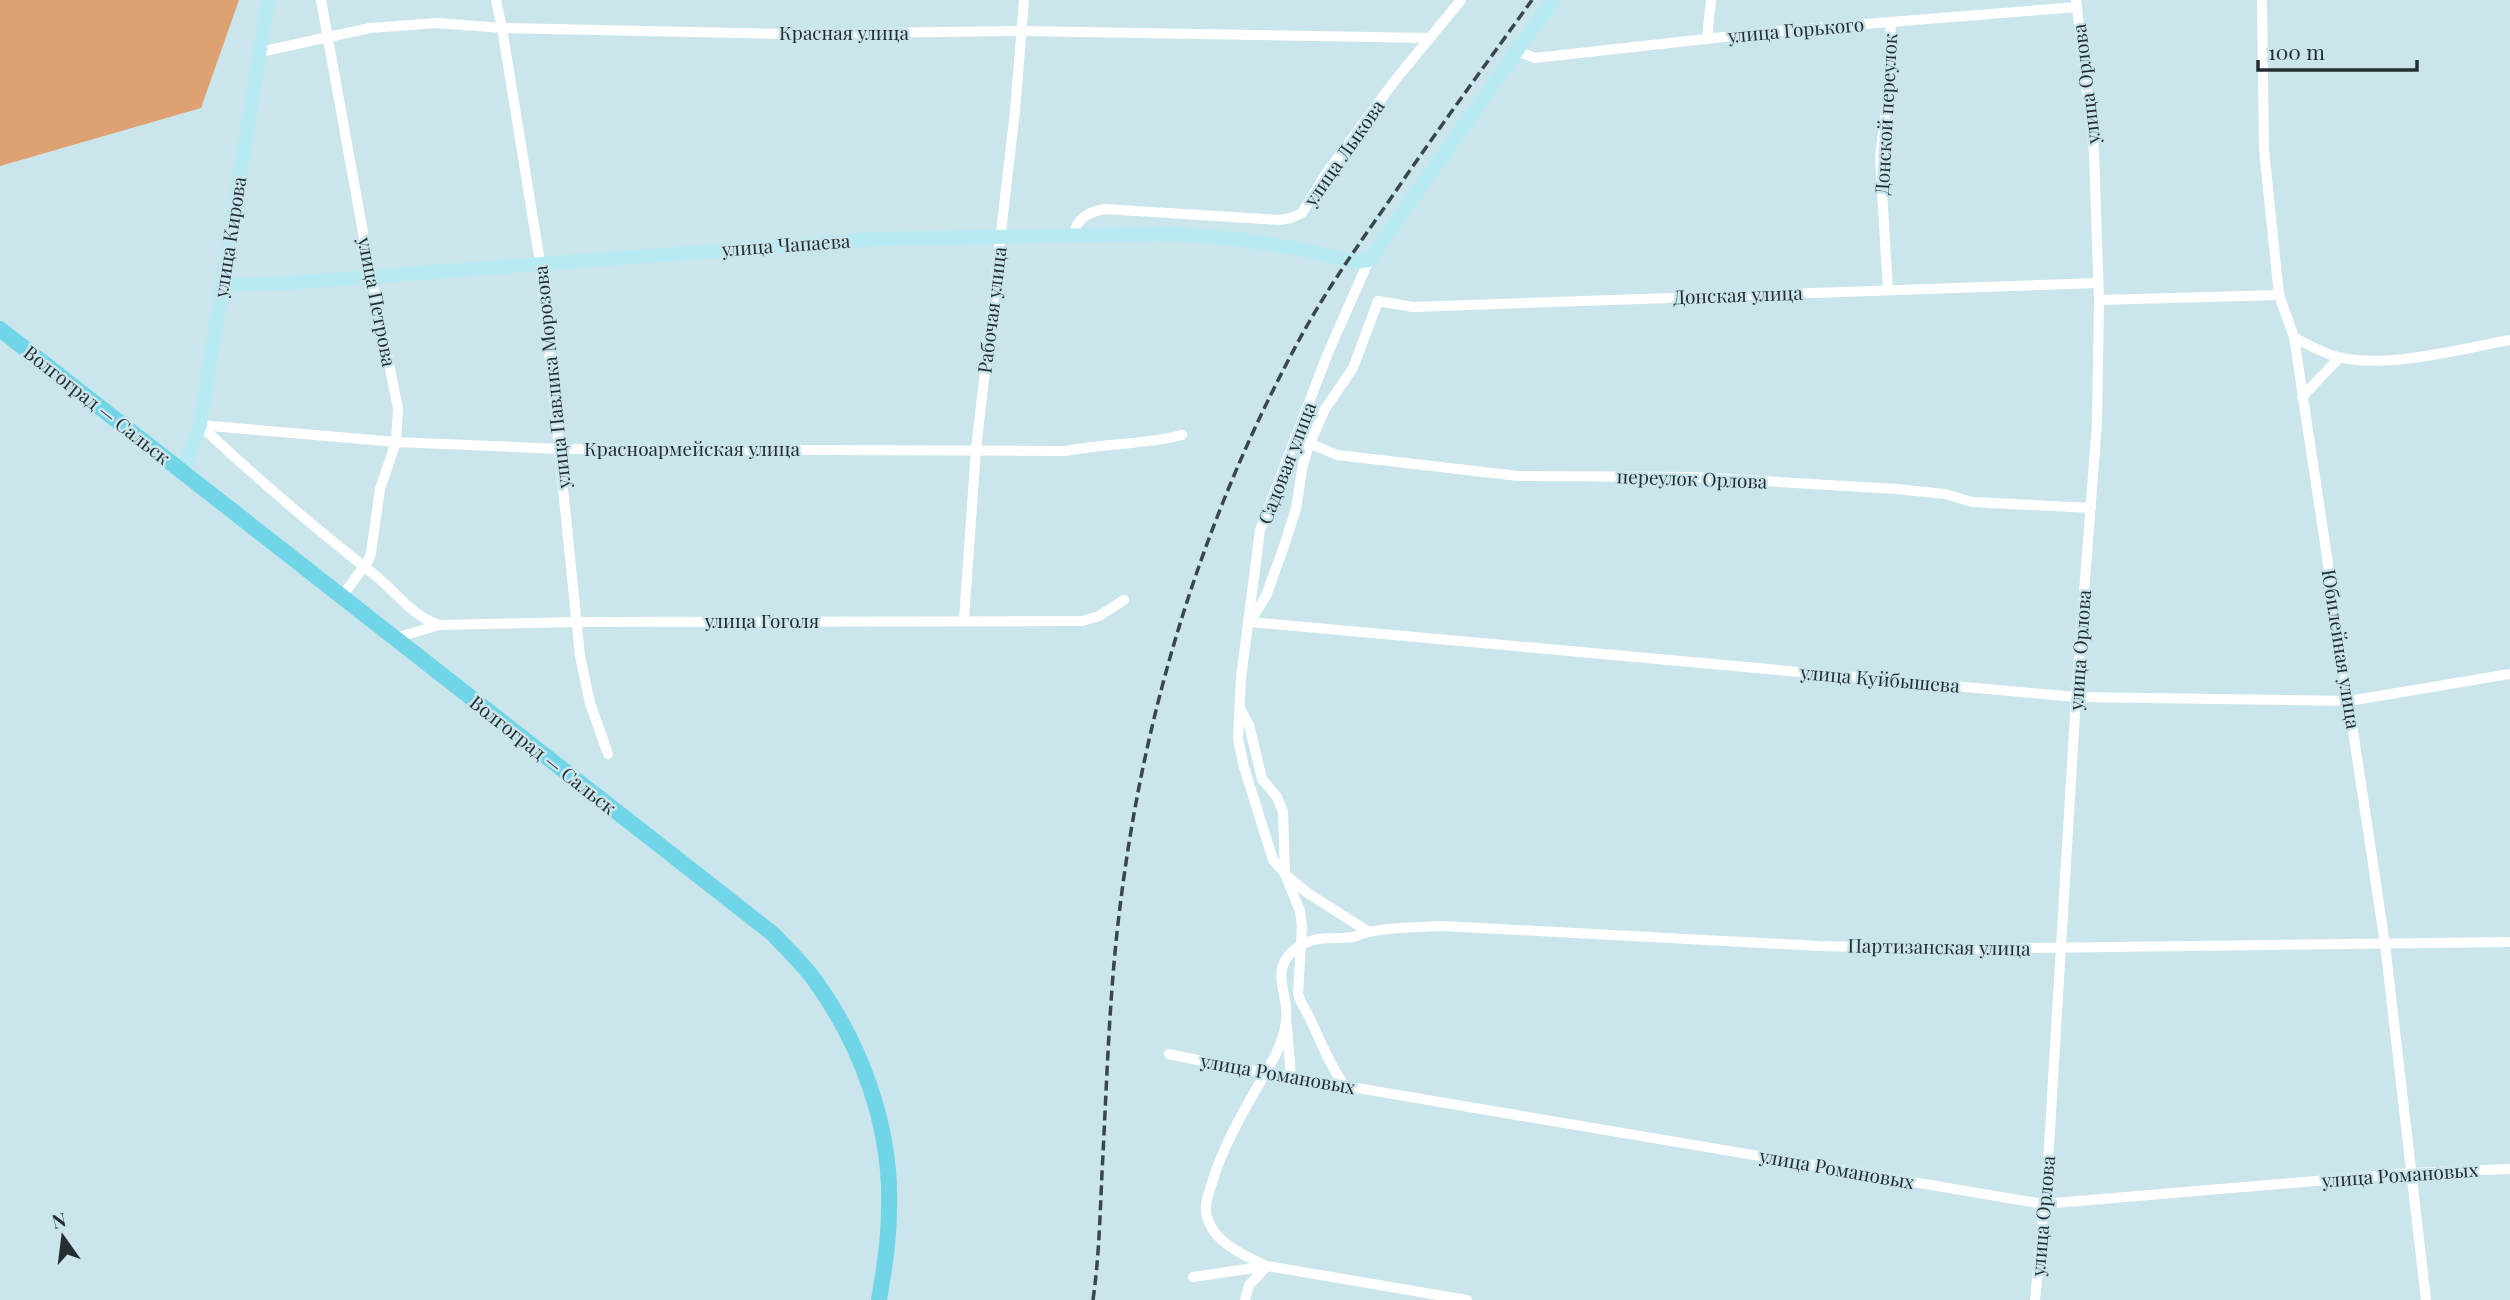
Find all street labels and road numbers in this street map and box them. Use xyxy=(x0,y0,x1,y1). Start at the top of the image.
street label: улица Горького xyxy=(1726,10,1865,48)
street label: Красная улица xyxy=(779,19,909,45)
street label: улица Орлова xyxy=(2065,22,2105,147)
street label: Донской переулок xyxy=(1868,32,1902,195)
street label: улица Лыкова xyxy=(1296,94,1390,212)
street label: улица Кирова xyxy=(206,174,251,300)
street label: улица Чапаева xyxy=(720,227,852,262)
street label: улица Петрова xyxy=(352,234,403,369)
street label: Рабочая улица xyxy=(970,245,1012,375)
street label: улица Павлика Морозова xyxy=(526,264,576,491)
street label: Донская улица xyxy=(1673,279,1804,309)
street label: Волгоград — Сальск xyxy=(19,339,176,470)
street label: Садовая улица xyxy=(1251,397,1322,528)
street label: Красноармейская улица xyxy=(584,435,800,461)
street label: переулок Орлова xyxy=(1616,462,1768,494)
street label: Юбилейная улица xyxy=(2317,567,2368,731)
street label: улица Орлова xyxy=(2062,588,2096,712)
street label: улица Гоголя xyxy=(704,607,819,633)
street label: улица Куйбышева xyxy=(1798,658,1961,698)
street label: Волгоград — Сальск xyxy=(465,689,622,820)
street label: Партизанская улица xyxy=(1847,931,2031,961)
street label: улица Романовых xyxy=(1198,1046,1358,1099)
street label: улица Романовых xyxy=(1757,1141,1917,1194)
street label: улица Орлова xyxy=(2024,1154,2060,1278)
street label: улица Романовых xyxy=(2320,1156,2479,1193)

